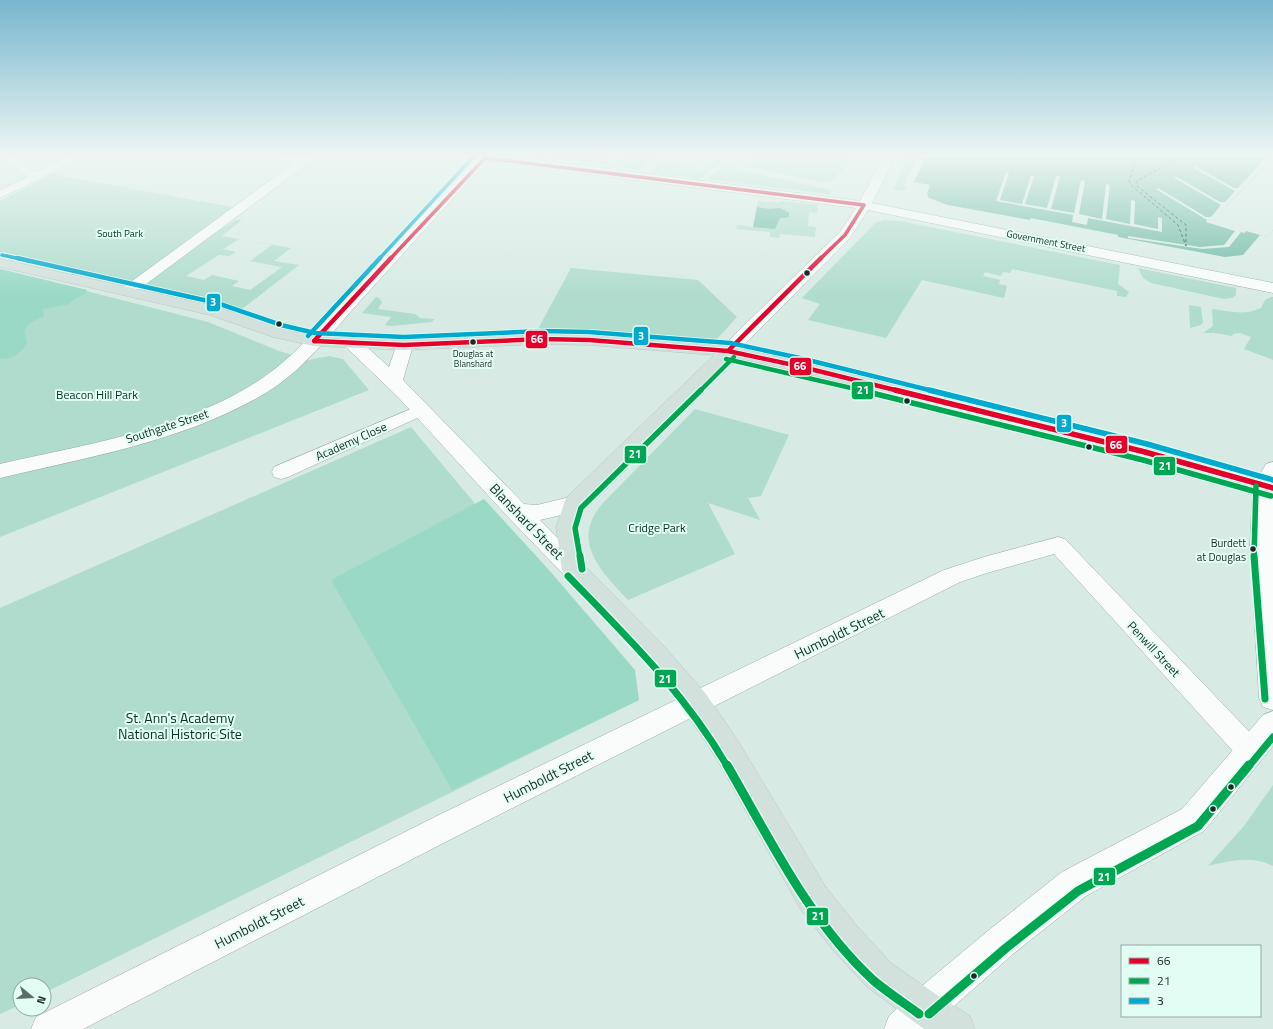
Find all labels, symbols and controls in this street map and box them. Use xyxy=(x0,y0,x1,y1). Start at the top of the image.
park label: South Park xyxy=(97,226,143,241)
street label: Government Street xyxy=(1005,226,1087,256)
unlabelled marker xyxy=(802,268,812,278)
line badge: 3 xyxy=(206,293,221,312)
text: 3 xyxy=(210,294,216,310)
unlabelled marker xyxy=(274,319,284,329)
line badge: 3 xyxy=(633,326,649,346)
text: 3 xyxy=(638,328,644,344)
line badge: 66 xyxy=(525,330,548,349)
text: 66 xyxy=(531,331,543,347)
marker: Douglas at Blanshard xyxy=(468,337,478,347)
place label: Douglas at Blanshard xyxy=(453,347,494,370)
line badge: 66 xyxy=(789,357,812,376)
text: 66 xyxy=(794,358,806,374)
line badge: 21 xyxy=(851,381,874,400)
text: 21 xyxy=(857,382,869,398)
park label: Beacon Hill Park xyxy=(56,385,138,404)
unlabelled marker xyxy=(902,396,912,406)
street label: Southgate Street xyxy=(123,403,212,448)
line badge: 3 xyxy=(1056,414,1072,433)
text: 3 xyxy=(1061,415,1067,431)
street label: Academy Close xyxy=(312,417,390,465)
line badge: 66 xyxy=(1105,435,1128,454)
text: 66 xyxy=(1110,437,1122,453)
unlabelled marker xyxy=(1084,442,1094,452)
line badge: 21 xyxy=(624,445,647,464)
text: 21 xyxy=(629,446,641,462)
line badge: 21 xyxy=(1153,456,1176,476)
text: 21 xyxy=(1159,458,1171,474)
street label: Blanshard Street xyxy=(485,478,569,564)
park label: Cridge Park xyxy=(628,518,686,537)
place label: Burdett at Douglas xyxy=(1197,535,1246,565)
marker: Burdett at Douglas xyxy=(1248,544,1258,554)
street label: Humboldt Street xyxy=(790,602,888,664)
street label: Penwill Street xyxy=(1123,617,1185,682)
line badge: 21 xyxy=(654,669,677,688)
text: 21 xyxy=(659,671,671,687)
park label: St. Ann's Academy National Historic Site xyxy=(118,707,242,744)
street label: Humboldt Street xyxy=(500,744,597,808)
unlabelled marker xyxy=(1226,782,1236,792)
unlabelled marker xyxy=(1208,804,1218,814)
line badge: 21 xyxy=(1093,867,1116,886)
text: 21 xyxy=(1098,869,1110,885)
street label: Humboldt Street xyxy=(211,890,308,954)
line badge: 21 xyxy=(806,907,829,926)
text: 21 xyxy=(812,908,824,924)
legend xyxy=(1121,945,1261,1017)
text: 66 xyxy=(1157,951,1171,970)
unlabelled marker xyxy=(969,971,979,981)
text: 21 xyxy=(1157,971,1170,990)
north arrow xyxy=(12,977,52,1017)
text: 3 xyxy=(1157,991,1164,1010)
text: N xyxy=(33,994,50,1006)

